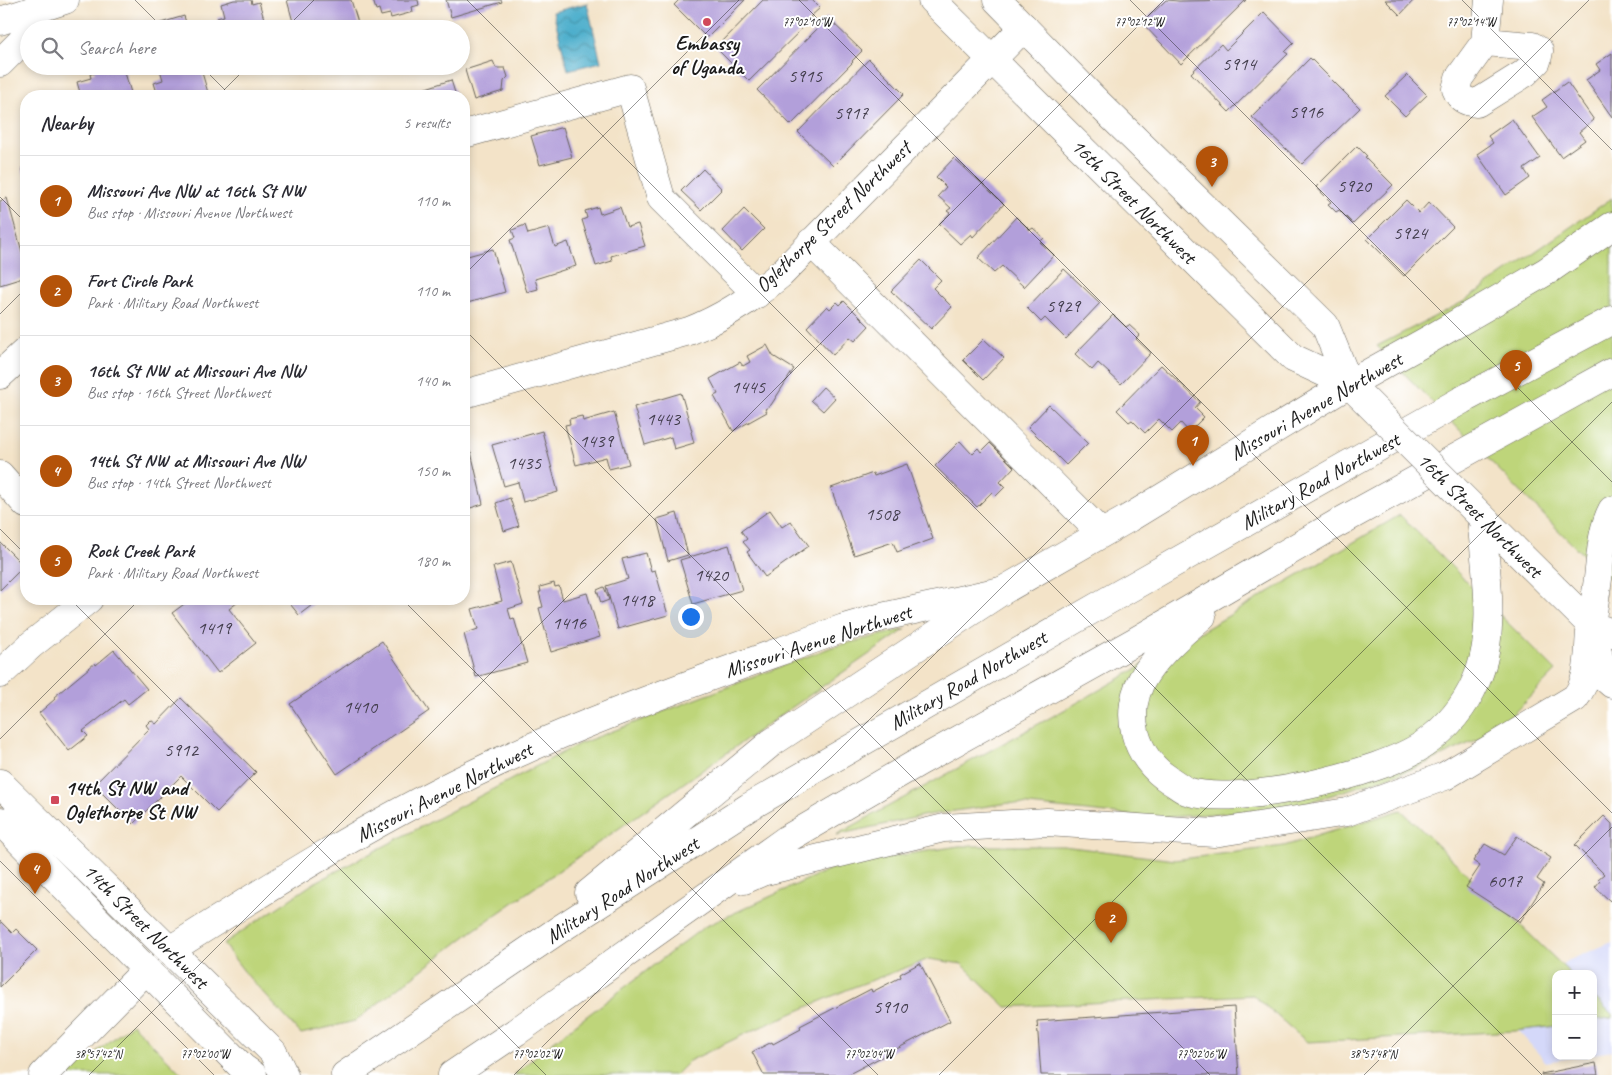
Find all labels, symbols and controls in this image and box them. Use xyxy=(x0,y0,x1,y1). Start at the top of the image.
text: 77°02'10"W xyxy=(783,14,834,30)
text: 77°02'12"W xyxy=(1115,14,1166,30)
text: 77°02'14"W xyxy=(1447,14,1498,30)
marker: Embassy of Uganda xyxy=(701,16,713,28)
search box xyxy=(20,20,470,75)
place label: Embassy of Uganda xyxy=(671,30,745,80)
icon: search xyxy=(38,34,66,62)
text: Search here xyxy=(78,36,155,60)
house number: 5914 xyxy=(1222,52,1259,76)
house number: 5915 xyxy=(788,64,824,88)
house number: 5916 xyxy=(1289,100,1325,124)
house number: 5917 xyxy=(834,101,870,125)
text: Nearby xyxy=(40,110,93,136)
text: 5 results xyxy=(403,113,450,133)
street label: 16th Street Northwest xyxy=(1066,133,1204,271)
street label: Oglethorpe Street Northwest xyxy=(750,134,919,298)
pin: 3 xyxy=(1196,146,1228,187)
house number: 5920 xyxy=(1337,174,1373,198)
text: Missouri Ave NW at 16th St NW xyxy=(87,179,305,203)
text: 1 xyxy=(52,191,60,211)
text: 110 m xyxy=(416,191,450,211)
text: Bus stop · Missouri Avenue Northwest xyxy=(87,203,292,223)
house number: 5924 xyxy=(1393,221,1430,245)
text: Fort Circle Park xyxy=(87,269,192,293)
text: 2 xyxy=(52,281,60,301)
text: 110 m xyxy=(416,281,450,301)
text: Park · Military Road Northwest xyxy=(87,293,258,313)
house number: 5929 xyxy=(1046,294,1082,318)
street label: Missouri Avenue Northwest xyxy=(1225,345,1408,466)
pin: 5 xyxy=(1500,350,1532,391)
text: 16th St NW at Missouri Ave NW xyxy=(87,359,305,383)
text: 3 xyxy=(52,371,60,391)
text: 140 m xyxy=(416,371,450,391)
house number: 1445 xyxy=(731,375,767,399)
text: Bus stop · 16th Street Northwest xyxy=(87,383,271,403)
house number: 1443 xyxy=(646,407,682,431)
pin: 1 xyxy=(1177,425,1209,466)
street label: Military Road Northwest xyxy=(1236,426,1406,535)
house number: 1439 xyxy=(579,429,615,453)
street label: 16th Street Northwest xyxy=(1412,447,1550,585)
text: 14th St NW at Missouri Ave NW xyxy=(87,449,305,473)
house number: 1435 xyxy=(507,451,543,475)
text: 4 xyxy=(52,461,60,481)
text: 150 m xyxy=(416,461,450,481)
text: Bus stop · 14th Street Northwest xyxy=(87,473,271,493)
house number: 1508 xyxy=(865,502,902,526)
text: Rock Creek Park xyxy=(87,539,194,563)
text: 5 xyxy=(53,551,59,571)
text: 180 m xyxy=(416,551,450,571)
text: Park · Military Road Northwest xyxy=(87,563,258,583)
house number: 1420 xyxy=(694,563,730,587)
house number: 1418 xyxy=(620,588,657,612)
street label: Missouri Avenue Northwest xyxy=(721,598,916,683)
your location xyxy=(678,604,704,630)
house number: 1416 xyxy=(552,611,588,635)
house number: 1419 xyxy=(197,616,233,640)
street label: Military Road Northwest xyxy=(885,623,1053,736)
house number: 1410 xyxy=(343,695,379,719)
street label: Missouri Avenue Northwest xyxy=(351,735,538,848)
house number: 5912 xyxy=(164,738,200,762)
place label: 14th St NW and Oglethorpe St NW xyxy=(65,775,199,825)
marker: 14th St NW and Oglethorpe St NW xyxy=(49,794,61,806)
street label: Military Road Northwest xyxy=(540,830,705,949)
pin: 4 xyxy=(19,853,51,894)
street label: 14th Street Northwest xyxy=(78,858,216,996)
house number: 6017 xyxy=(1488,869,1524,893)
pin: 2 xyxy=(1095,902,1127,943)
map controls xyxy=(1552,970,1597,1060)
button: + xyxy=(1552,970,1597,1015)
house number: 5910 xyxy=(873,995,909,1019)
button: − xyxy=(1552,1015,1597,1060)
text: 38°57'42"N xyxy=(74,1046,123,1062)
text: 77°02'00"W xyxy=(181,1046,232,1062)
text: 77°02'02"W xyxy=(513,1046,564,1062)
text: 77°02'04"W xyxy=(845,1046,896,1062)
text: 77°02'06"W xyxy=(1177,1046,1228,1062)
text: 38°57'48"N xyxy=(1349,1046,1398,1062)

